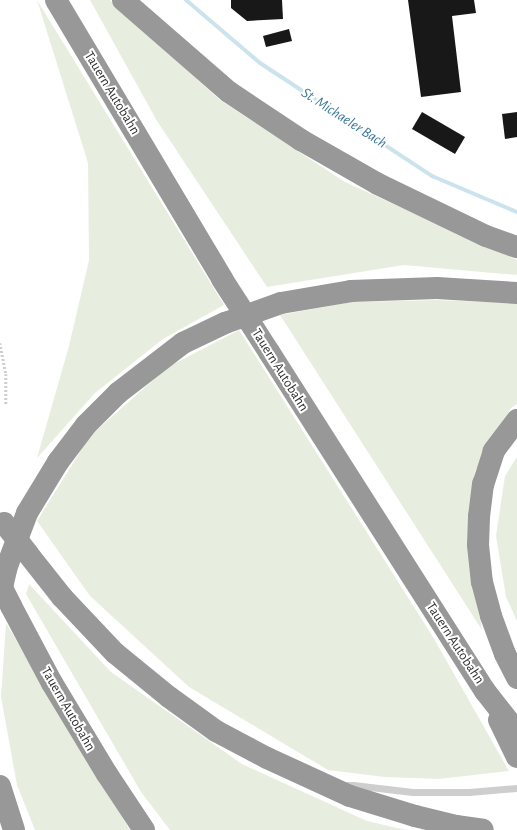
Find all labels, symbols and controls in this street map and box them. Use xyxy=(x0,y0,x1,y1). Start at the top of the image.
street label: Tauern Autobahn xyxy=(81,48,143,138)
water label: St. Michaeler Bach xyxy=(298,84,390,152)
street label: Tauern Autobahn xyxy=(248,326,312,414)
street label: Tauern Autobahn xyxy=(422,599,488,687)
street label: Tauern Autobahn xyxy=(37,664,99,754)

